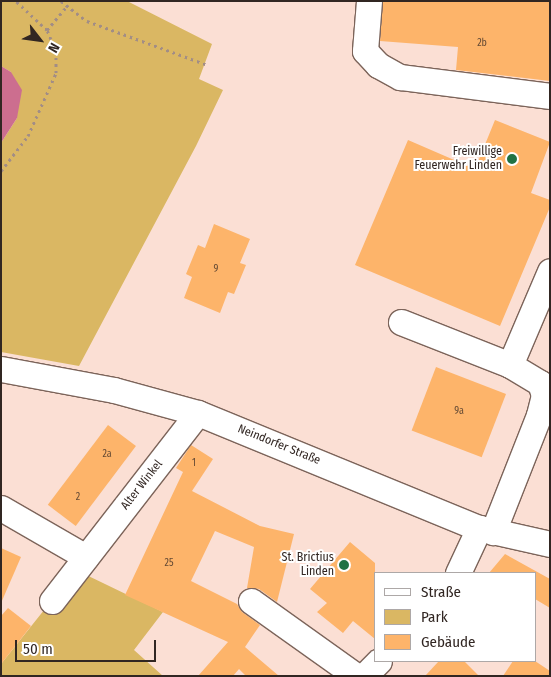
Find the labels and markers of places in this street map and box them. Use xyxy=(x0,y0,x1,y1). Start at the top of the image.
place label: Freiwillige Feuerwehr Linden xyxy=(414,145,502,173)
marker: Freiwillige Feuerwehr Linden xyxy=(506,153,518,165)
place label: St. Brictius Linden xyxy=(281,551,334,579)
marker: St. Brictius Linden xyxy=(338,559,350,571)

